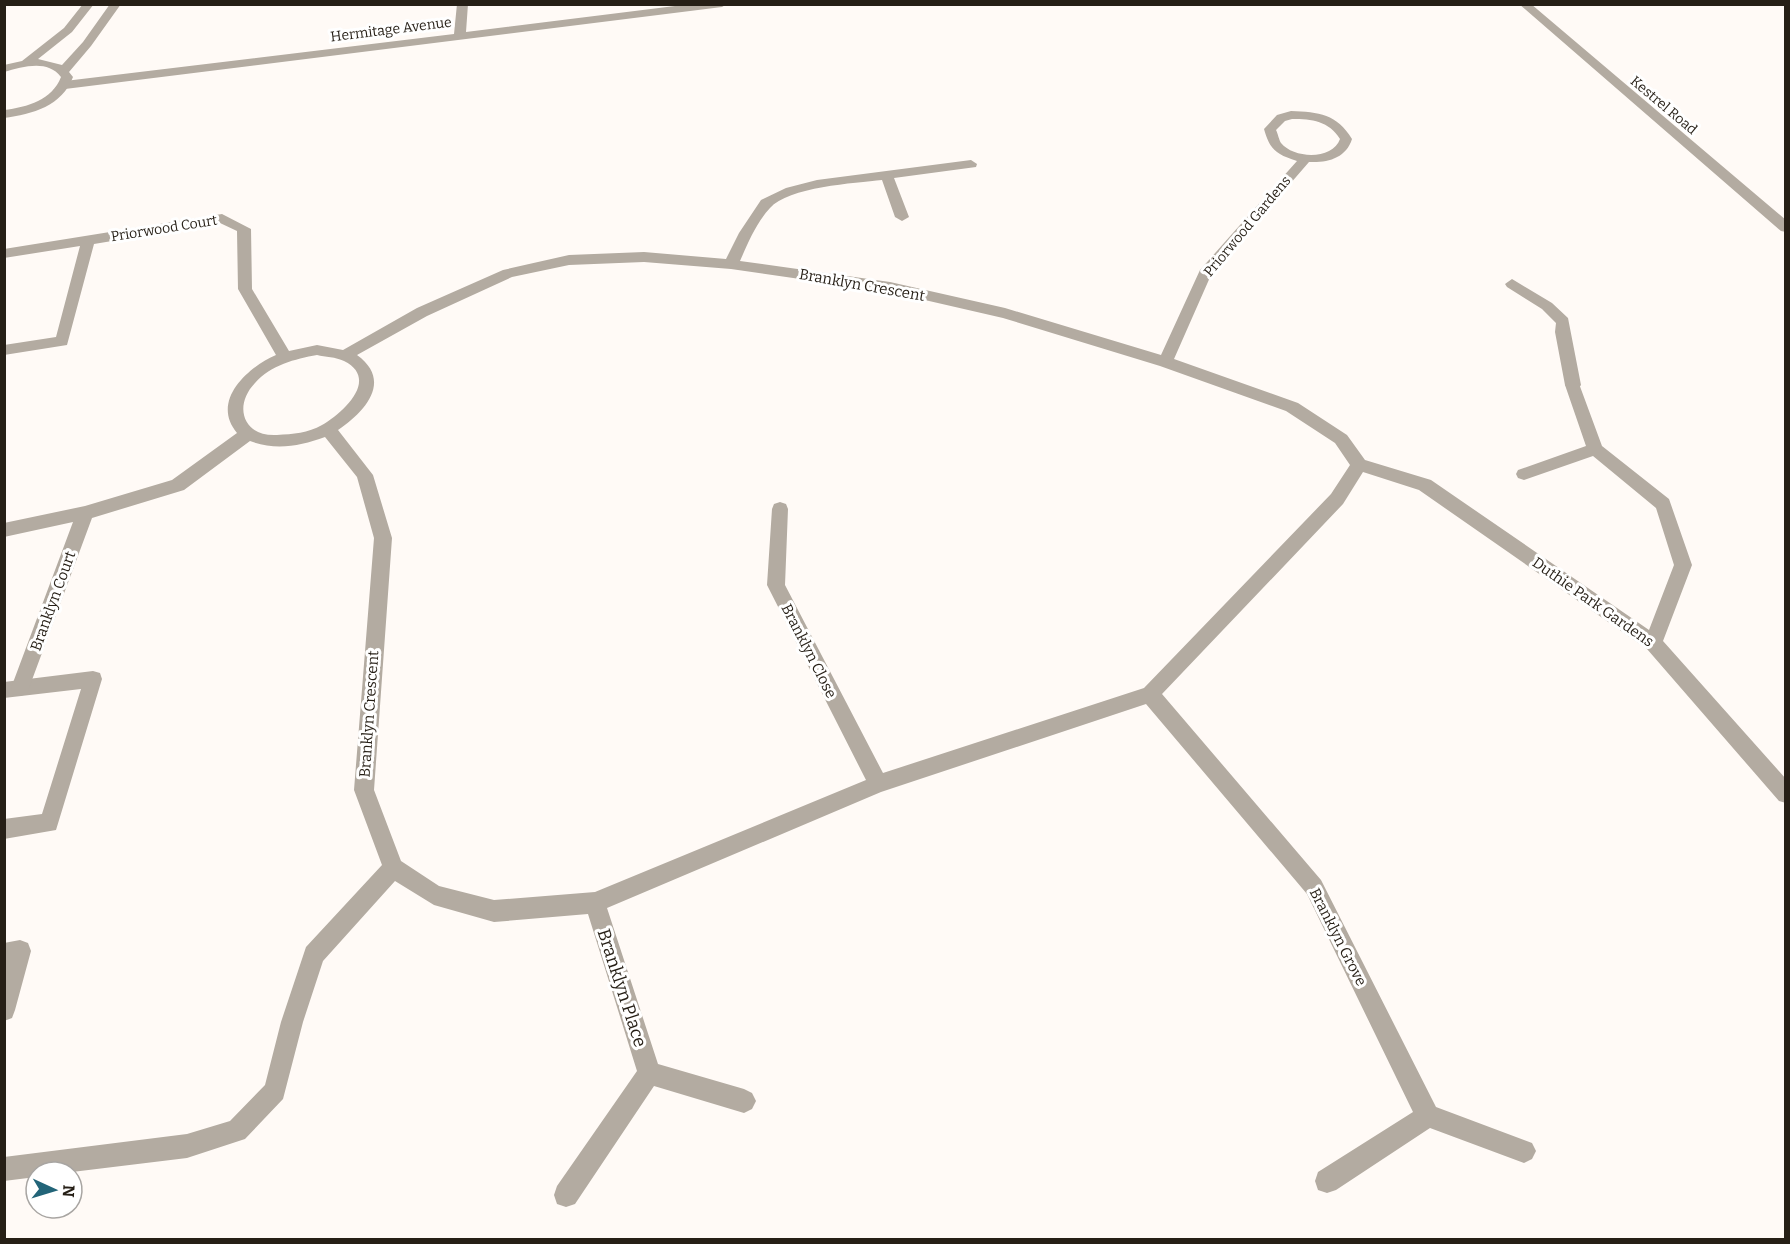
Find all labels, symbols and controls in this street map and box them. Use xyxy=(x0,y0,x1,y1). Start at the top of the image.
street label: Hermitage Avenue xyxy=(329,14,453,45)
street label: Kestrel Road xyxy=(1627,73,1701,138)
street label: Priorwood Gardens xyxy=(1200,173,1294,280)
street label: Priorwood Court xyxy=(110,212,218,245)
street label: Branklyn Crescent xyxy=(798,265,927,305)
street label: Branklyn Court xyxy=(27,548,80,653)
street label: Duthie Park Gardens xyxy=(1529,553,1657,651)
street label: Branklyn Close xyxy=(777,601,841,701)
street label: Branklyn Crescent xyxy=(356,649,382,778)
street label: Branklyn Grove xyxy=(1306,885,1370,989)
street label: Branklyn Place xyxy=(593,926,651,1050)
north arrow xyxy=(24,1160,84,1220)
text: N xyxy=(59,1184,78,1198)

